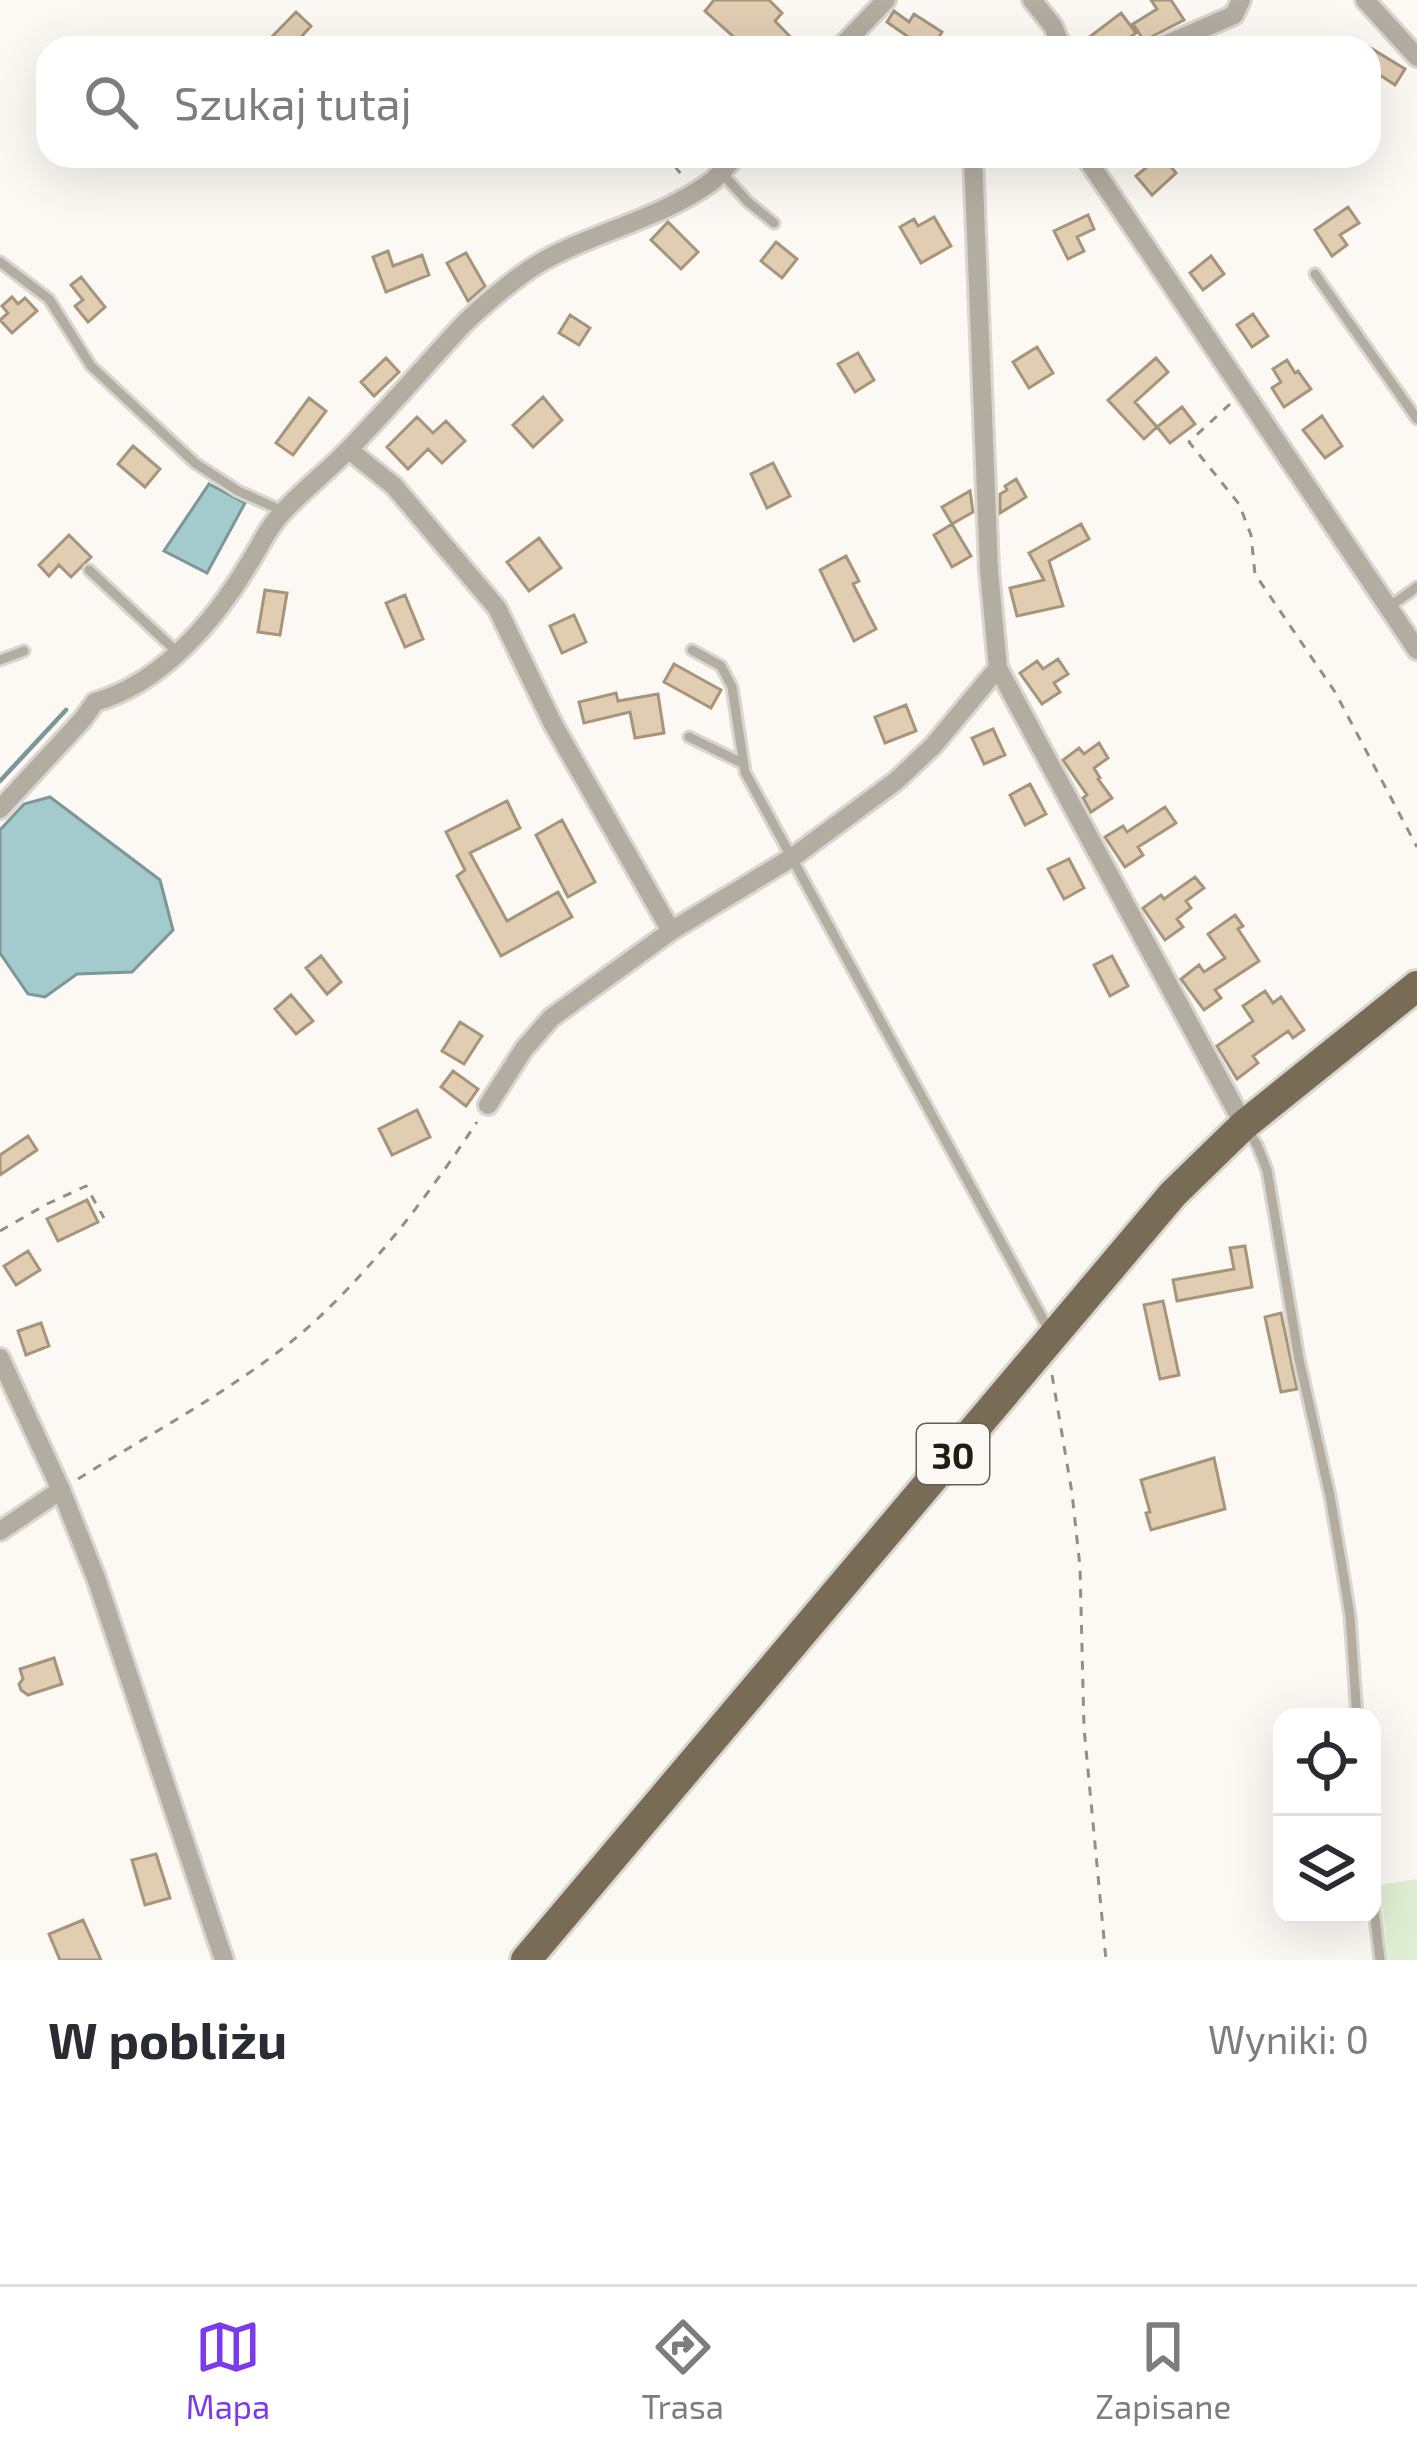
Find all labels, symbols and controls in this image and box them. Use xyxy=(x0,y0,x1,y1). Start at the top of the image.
search box xyxy=(36,36,1381,168)
icon: search xyxy=(78,69,144,135)
text: Szukaj tutaj xyxy=(174,75,412,129)
road number: 30 xyxy=(917,1424,989,1484)
map controls xyxy=(1273,1708,1381,1924)
button: locate xyxy=(1273,1708,1381,1816)
button: layers xyxy=(1273,1816,1381,1924)
text: W pobliżu xyxy=(48,2008,287,2069)
text: Wyniki: 0 xyxy=(1208,2015,1369,2062)
tab: Mapa xyxy=(186,2314,270,2426)
tab: Trasa xyxy=(642,2314,724,2426)
tab: Zapisane xyxy=(1095,2314,1231,2426)

